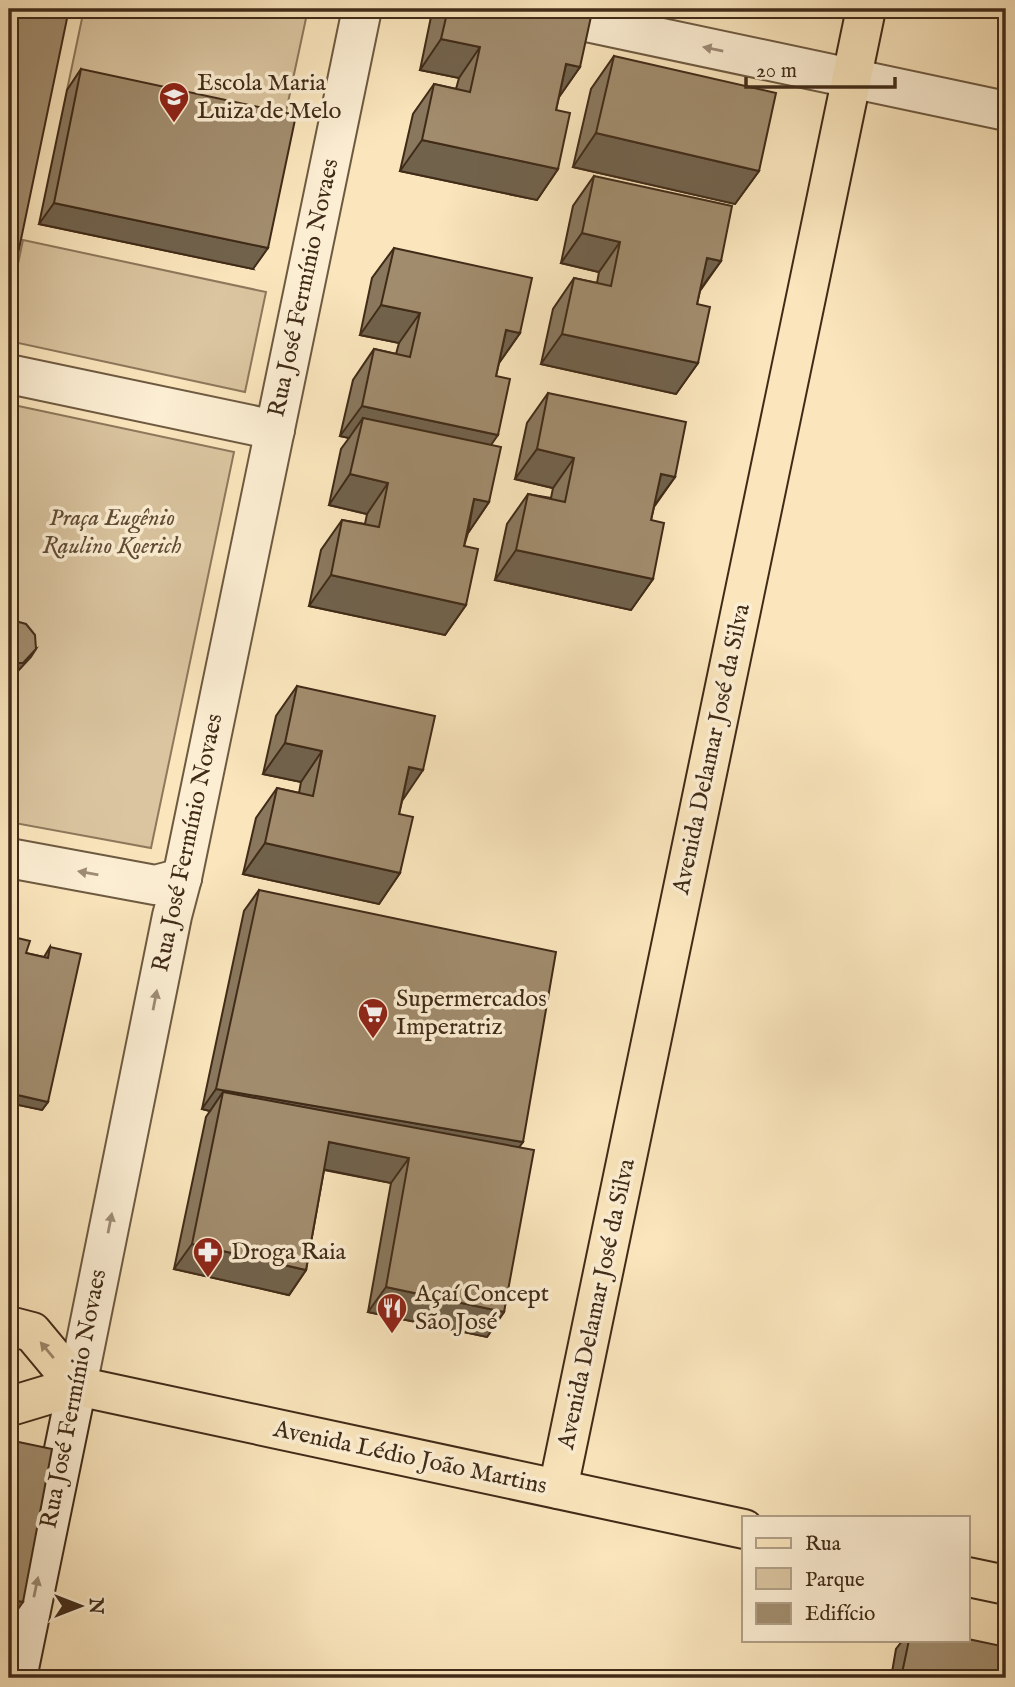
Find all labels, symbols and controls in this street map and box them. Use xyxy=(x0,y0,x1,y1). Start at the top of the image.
one-way arrow xyxy=(702,44,724,55)
scale bar xyxy=(746,46,894,90)
text: 20 m xyxy=(756,58,797,85)
place label: Escola Maria Luiza de Melo xyxy=(197,68,342,127)
school or university icon: Escola Maria Luiza de Melo xyxy=(157,80,191,124)
street label: Rua José Fermínio Novaes xyxy=(261,156,347,420)
park label: Praça Eugênio Raulino Koerich xyxy=(42,503,182,562)
street label: Avenida Delamar José da Silva xyxy=(666,600,758,898)
street label: Rua José Fermínio Novaes xyxy=(145,711,231,975)
one-way arrow xyxy=(77,867,99,878)
place label: Supermercados Imperatriz xyxy=(396,984,547,1043)
one-way arrow xyxy=(150,989,161,1011)
supermarket icon: Supermercados Imperatriz xyxy=(356,996,390,1040)
street label: Avenida Delamar José da Silva xyxy=(551,1155,643,1453)
one-way arrow xyxy=(104,1212,115,1234)
pharmacy icon: Droga Raia xyxy=(191,1235,225,1279)
place label: Droga Raia xyxy=(231,1237,347,1268)
street label: Rua José Fermínio Novaes xyxy=(34,1267,114,1531)
place label: Açaí Concept São José xyxy=(414,1279,549,1338)
restaurant icon: Açaí Concept São José xyxy=(375,1291,409,1335)
one-way arrow xyxy=(39,1341,54,1359)
street label: Avenida Lédio João Martins xyxy=(270,1414,549,1502)
legend xyxy=(742,1516,970,1642)
text: Rua xyxy=(805,1531,842,1558)
text: Parque xyxy=(805,1567,865,1594)
north arrow xyxy=(46,1572,116,1642)
one-way arrow xyxy=(30,1576,41,1598)
text: N xyxy=(83,1597,107,1615)
text: Edifício xyxy=(805,1601,875,1628)

